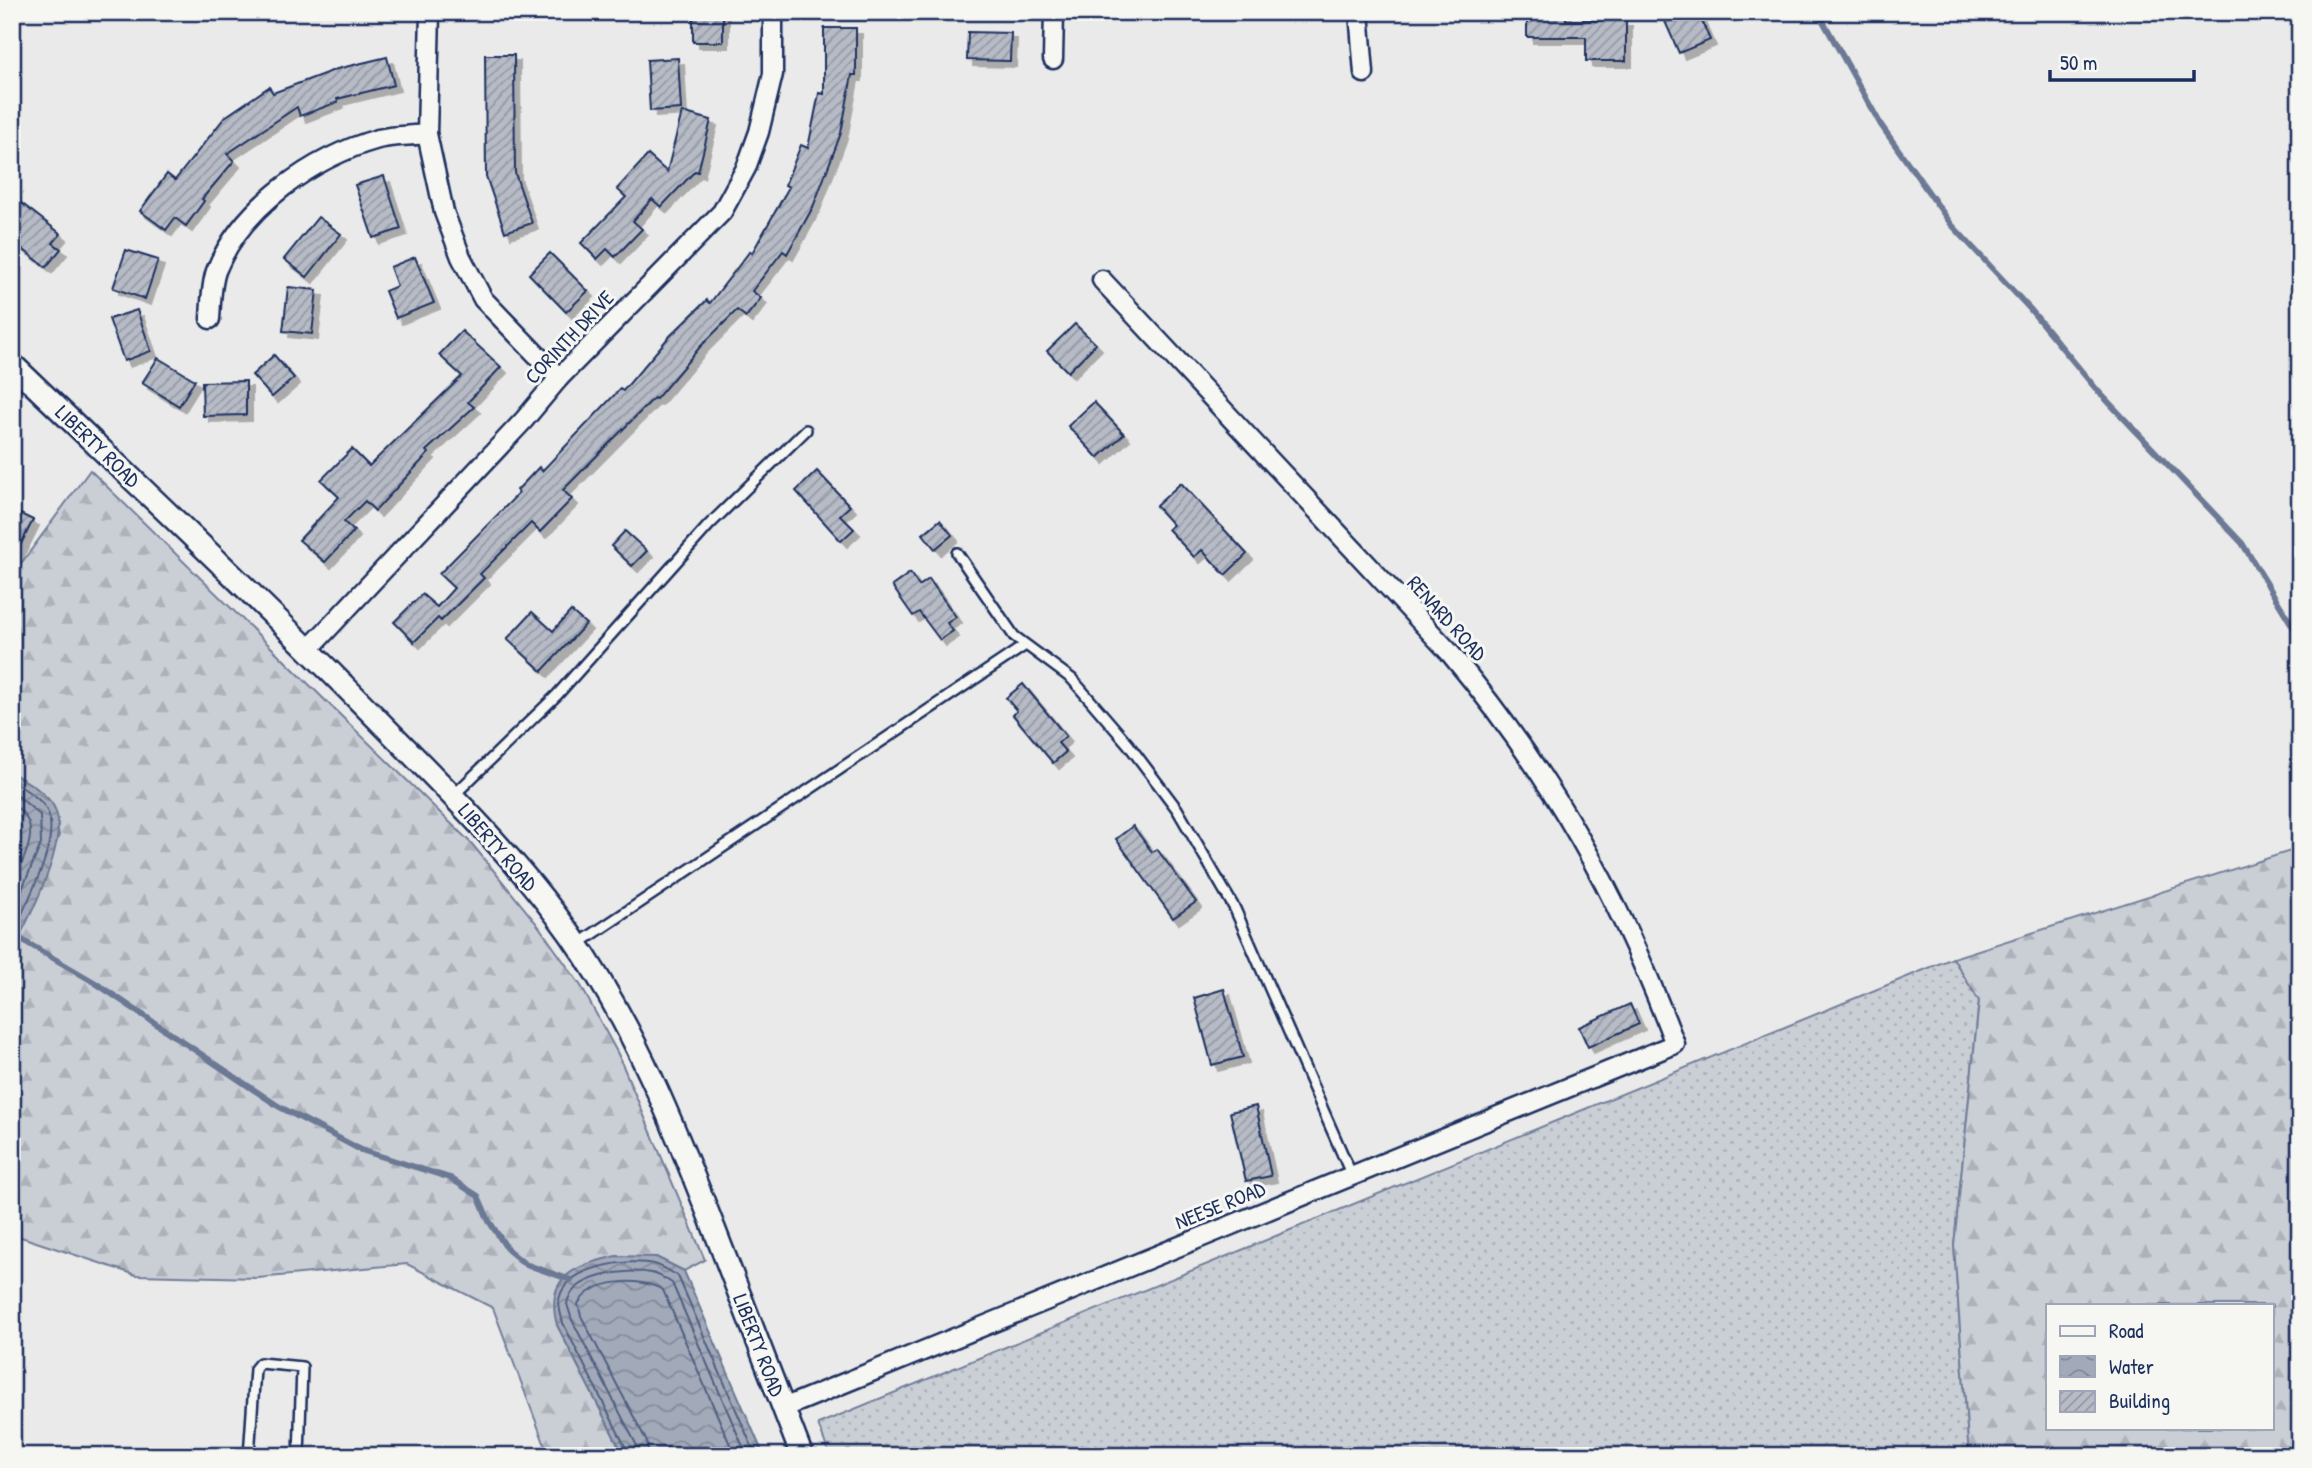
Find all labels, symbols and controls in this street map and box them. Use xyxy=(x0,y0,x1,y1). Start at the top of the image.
scale bar xyxy=(2050,38,2193,82)
text: 50 m xyxy=(2060,48,2097,77)
street label: CORINTH DRIVE xyxy=(518,284,620,390)
street label: LIBERTY ROAD xyxy=(49,398,147,494)
street label: RENARD ROAD xyxy=(1401,569,1493,667)
street label: LIBERTY ROAD xyxy=(452,797,544,897)
street label: NEESE ROAD xyxy=(1171,1174,1269,1236)
street label: LIBERTY ROAD xyxy=(726,1290,792,1400)
legend xyxy=(2046,1304,2274,1430)
text: Road xyxy=(2109,1316,2143,1345)
text: Water xyxy=(2109,1352,2154,1381)
text: Building xyxy=(2109,1386,2170,1415)

